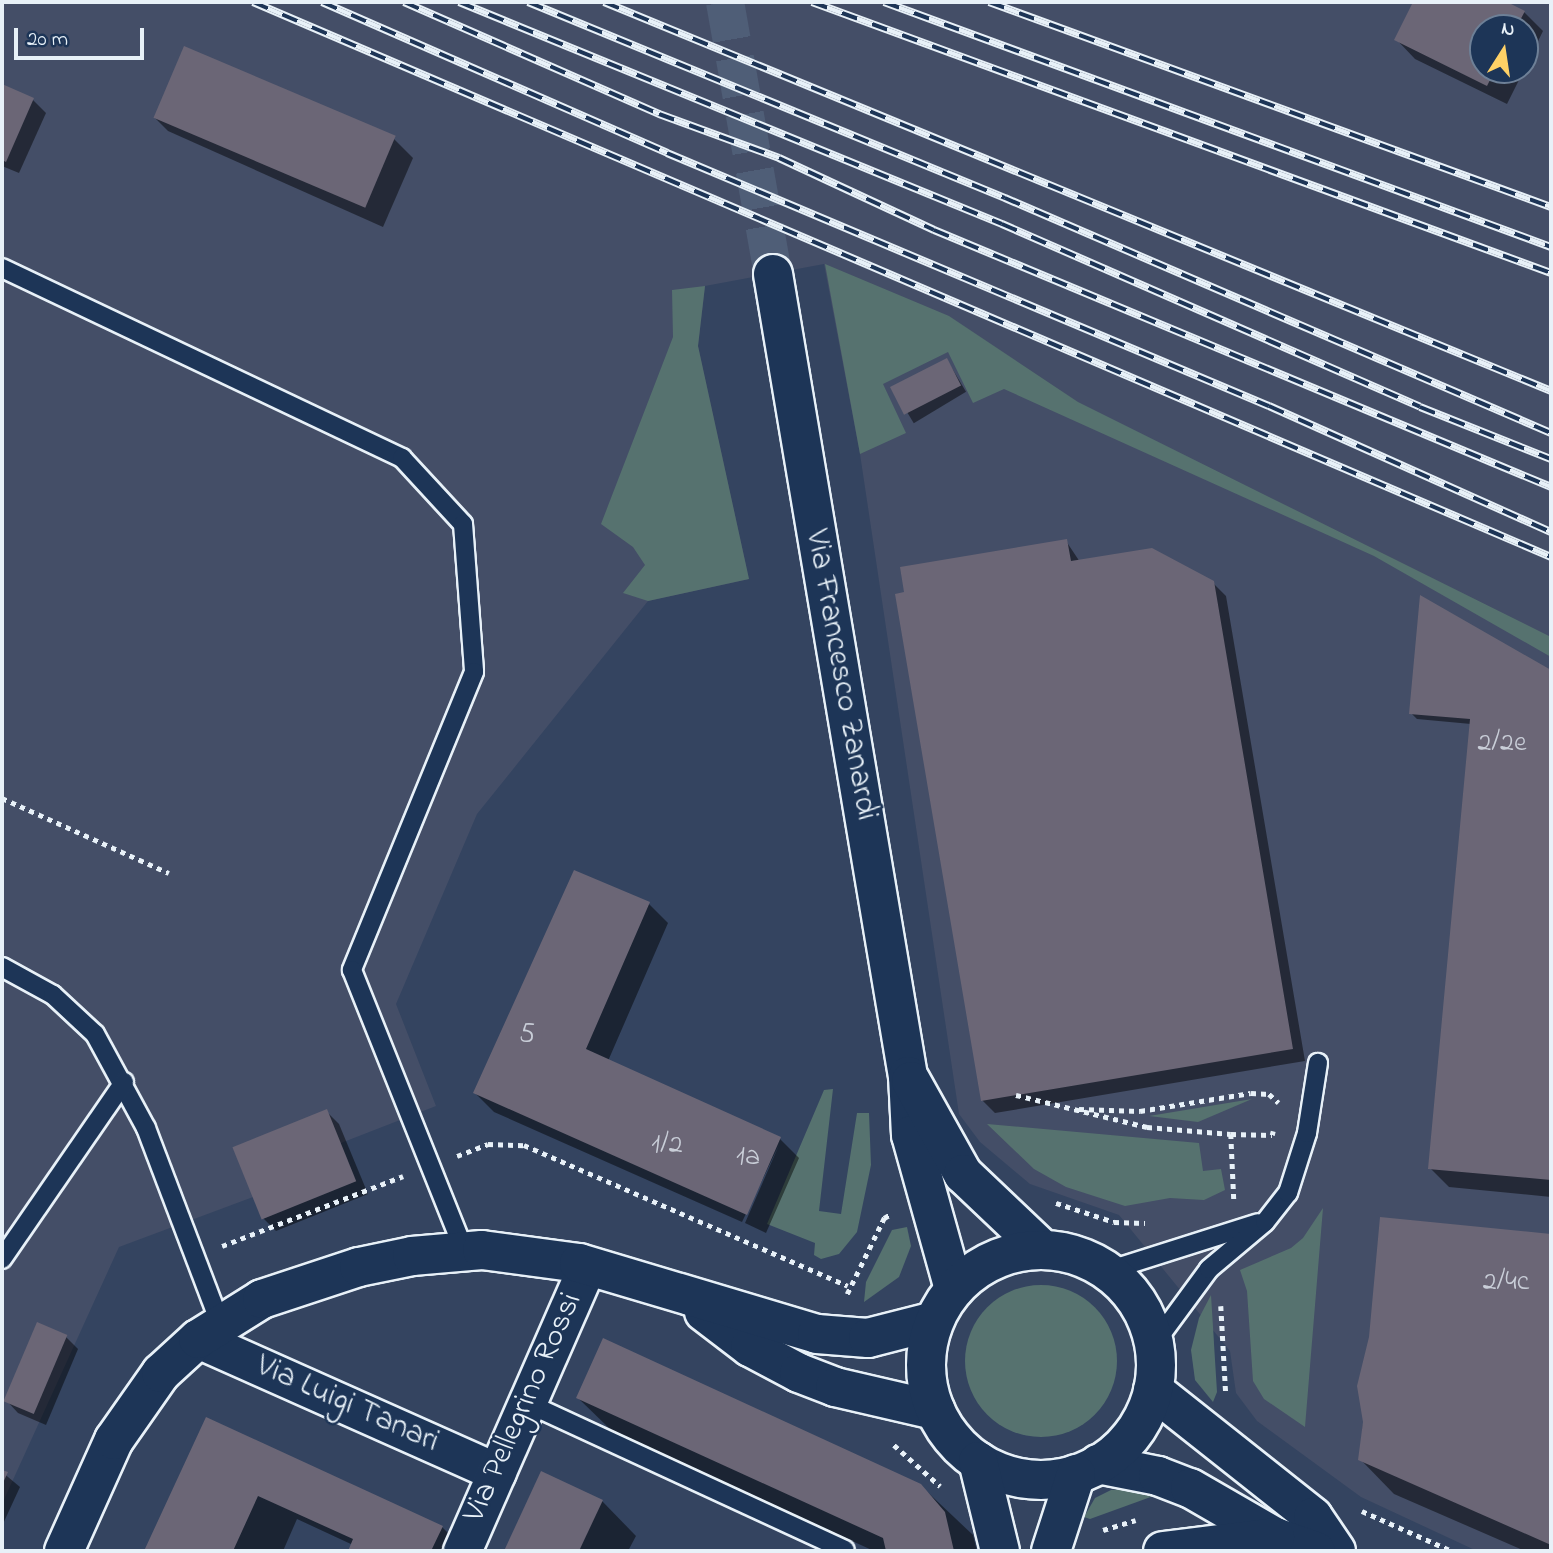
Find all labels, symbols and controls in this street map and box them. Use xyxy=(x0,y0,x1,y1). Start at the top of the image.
scale bar xyxy=(18,14,147,58)
north arrow xyxy=(1469,14,1539,84)
text: N xyxy=(1499,15,1517,44)
text: 20 m xyxy=(27,25,68,55)
street label: Via Francesco Zanardi xyxy=(796,527,884,823)
house number: 2/2e xyxy=(1477,727,1527,761)
house number: 5 xyxy=(519,1018,535,1052)
house number: 1/2 xyxy=(651,1129,683,1163)
house number: 1a xyxy=(736,1141,760,1175)
house number: 2/4c xyxy=(1483,1266,1529,1300)
street label: Via Pellegrino Rossi xyxy=(456,1287,592,1529)
street label: Via Luigi Tanari xyxy=(250,1348,444,1462)

